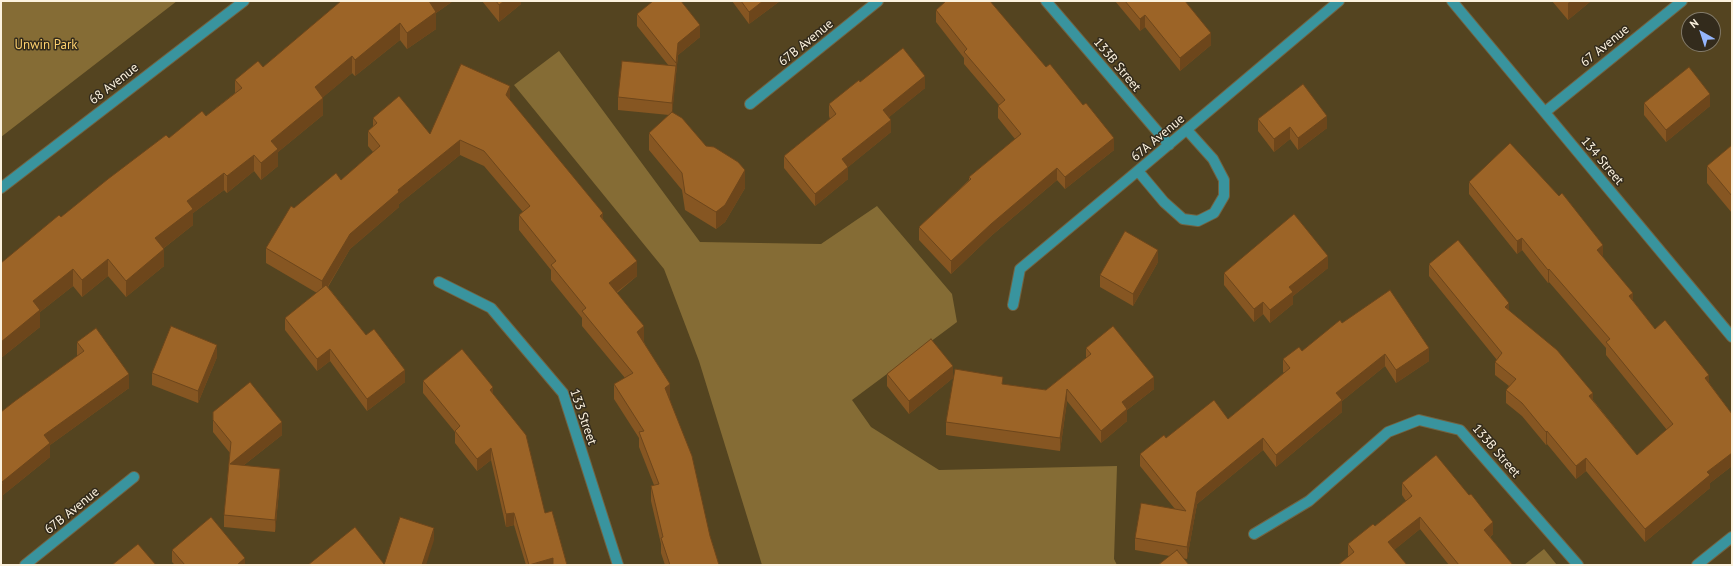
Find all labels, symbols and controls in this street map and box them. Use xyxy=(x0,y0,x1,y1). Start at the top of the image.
north arrow xyxy=(1681,12,1721,52)
street label: 67B Avenue xyxy=(776,16,836,70)
text: N xyxy=(1687,16,1701,31)
street label: 67 Avenue xyxy=(1577,22,1633,70)
street label: 133B Street xyxy=(1090,35,1144,95)
park label: Unwin Park xyxy=(14,37,78,53)
street label: 68 Avenue xyxy=(86,60,142,108)
street label: 67A Avenue xyxy=(1128,111,1188,165)
street label: 134 Street xyxy=(1577,134,1627,188)
street label: 133 Street xyxy=(566,387,600,447)
street label: 133B Street xyxy=(1469,421,1523,481)
street label: 67B Avenue xyxy=(42,484,102,538)

